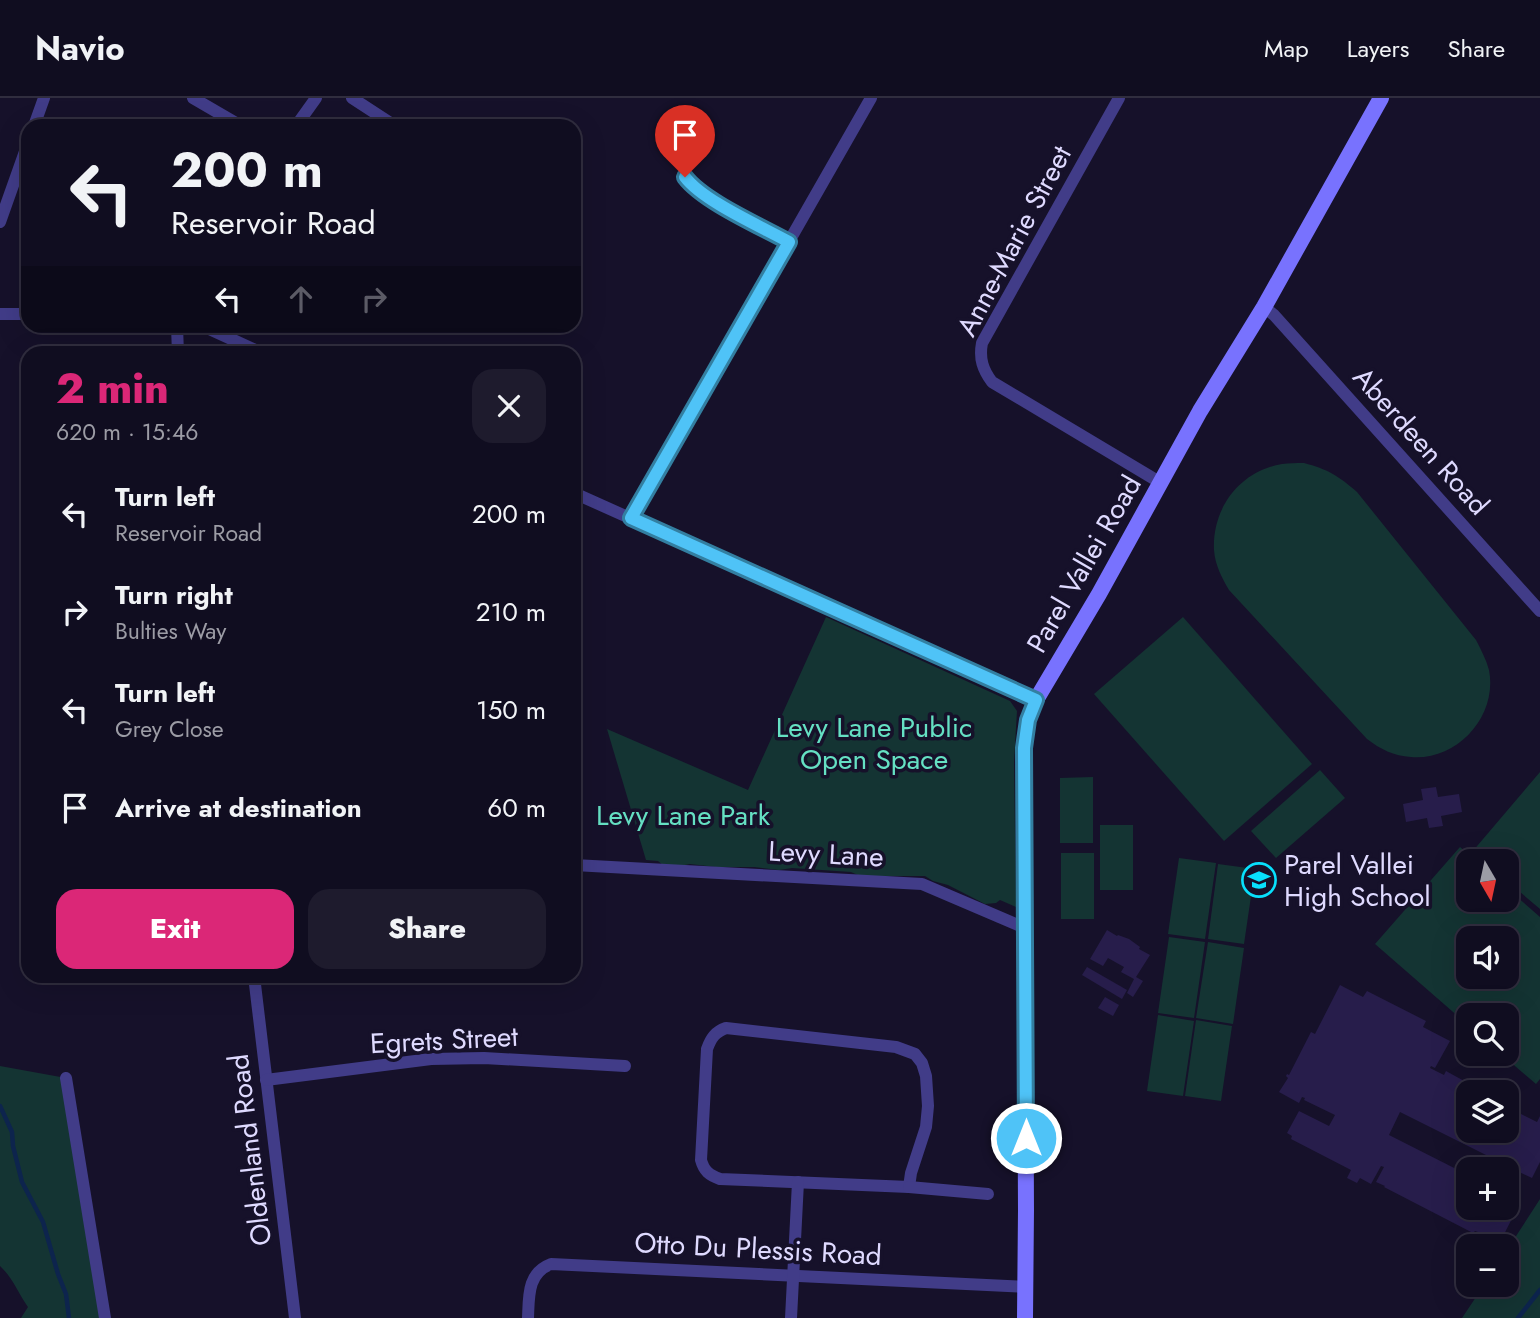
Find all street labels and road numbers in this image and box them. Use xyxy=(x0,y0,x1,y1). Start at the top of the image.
street label: Anne-Marie Street xyxy=(946,138,1082,344)
street label: Aberdeen Road xyxy=(1343,358,1499,524)
street label: Parel Vallei Road xyxy=(1017,468,1151,660)
street label: Levy Lane xyxy=(767,831,885,877)
street label: Egrets Street xyxy=(369,1016,519,1064)
street label: Oldenland Road xyxy=(218,1052,282,1248)
street label: Otto Du Plessis Road xyxy=(633,1222,883,1276)

